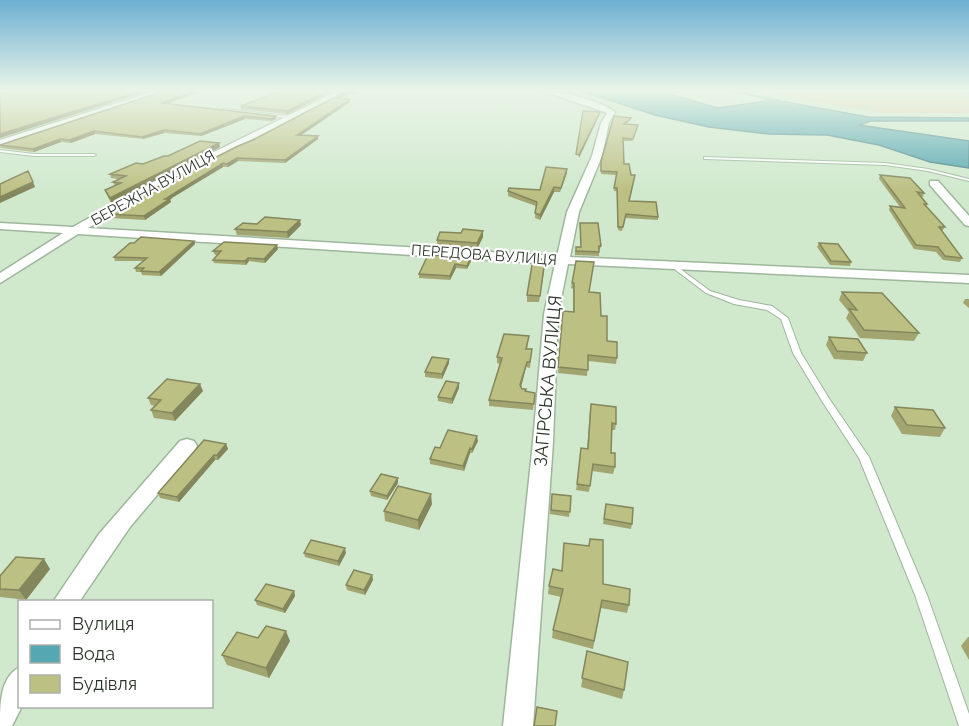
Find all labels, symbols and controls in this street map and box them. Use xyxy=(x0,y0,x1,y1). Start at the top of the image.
street label: БЕРЕЖНА ВУЛИЦЯ xyxy=(88,146,218,230)
street label: ПЕРЕДОВА ВУЛИЦЯ xyxy=(410,241,558,269)
street label: ЗАГІРСЬКА ВУЛИЦЯ xyxy=(530,294,565,468)
legend xyxy=(18,600,213,708)
text: Вулиця xyxy=(72,613,134,634)
text: Вода xyxy=(72,643,115,664)
text: Будівля xyxy=(72,673,137,694)

